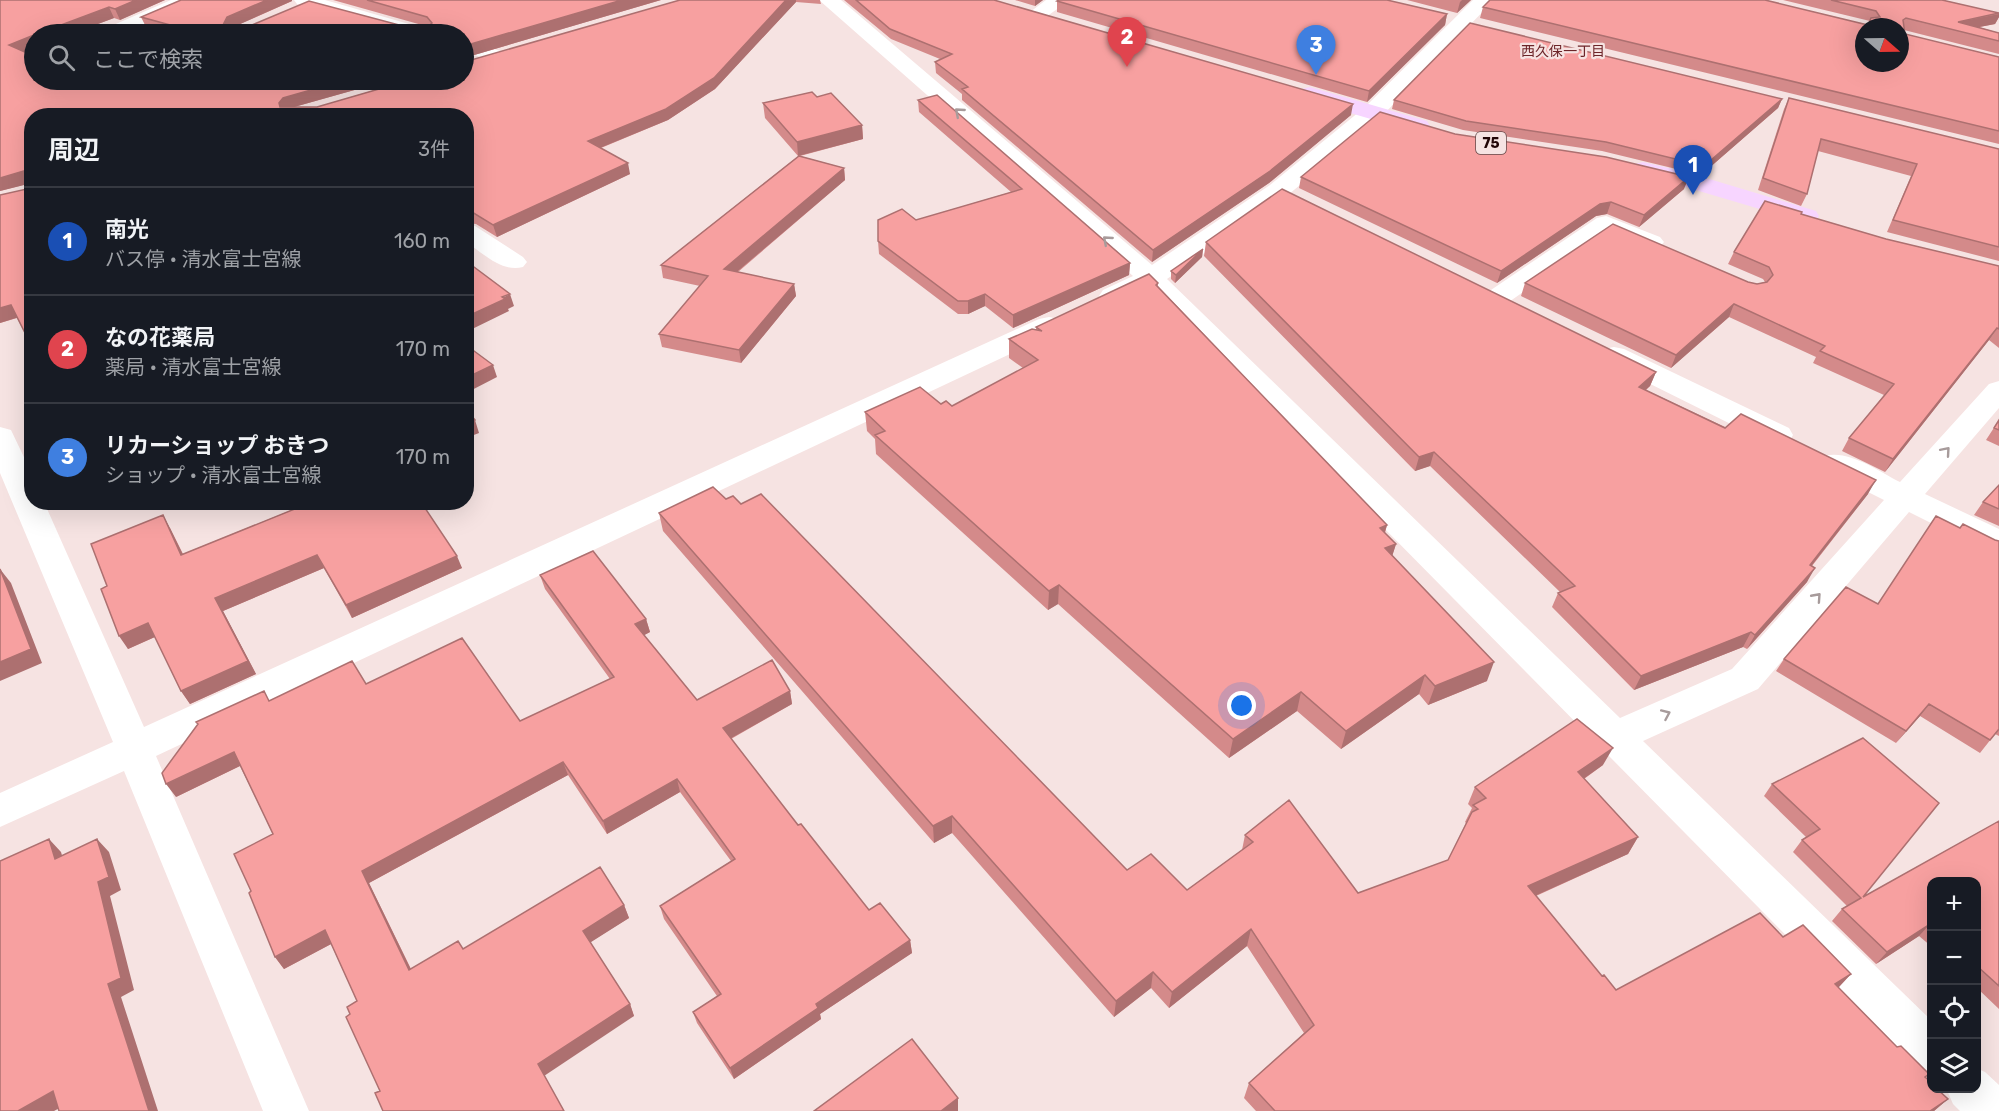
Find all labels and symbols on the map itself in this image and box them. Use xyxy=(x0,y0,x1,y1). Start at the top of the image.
pin: 2 xyxy=(1108,17,1146,67)
north arrow xyxy=(1855,18,1909,72)
pin: 3 xyxy=(1296,26,1336,75)
district label: 西久保一丁目 xyxy=(1521,43,1605,60)
one-way arrow xyxy=(955,108,966,119)
road number: 75 xyxy=(1476,132,1506,154)
pin: 1 xyxy=(1674,146,1712,195)
one-way arrow xyxy=(1103,236,1113,247)
one-way arrow xyxy=(1939,447,1950,458)
one-way arrow xyxy=(1810,594,1821,604)
your location xyxy=(1227,691,1256,720)
one-way arrow xyxy=(1660,709,1671,721)

